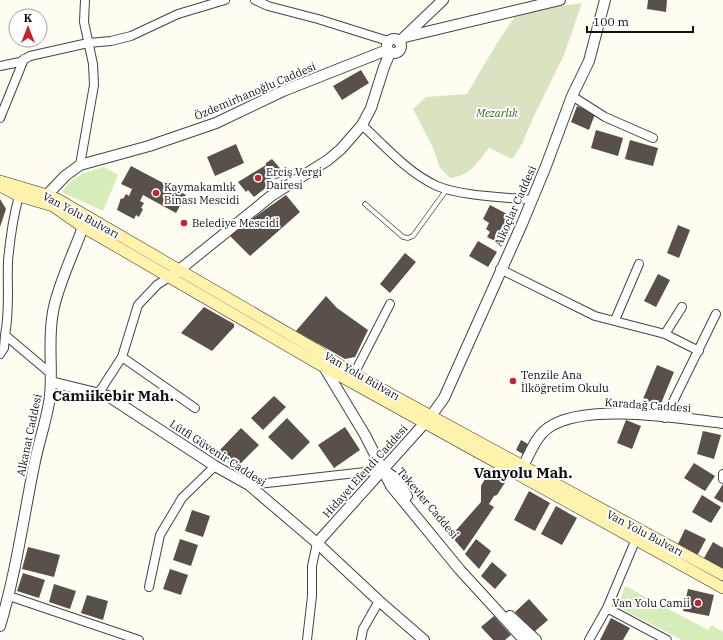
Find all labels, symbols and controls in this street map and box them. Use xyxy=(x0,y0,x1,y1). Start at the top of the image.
north arrow xyxy=(8,8,48,48)
scale bar xyxy=(587,8,693,34)
text: K xyxy=(24,11,33,25)
text: 100 m xyxy=(593,14,629,29)
street label: Özdemirhanoğlu Caddesi xyxy=(192,59,318,123)
park label: Mezarlık xyxy=(475,106,518,120)
street label: Alkoçlar Caddesi xyxy=(491,163,539,249)
place label: Erciş Vergi Dairesi xyxy=(266,165,322,192)
marker: Erciş Vergi Dairesi xyxy=(253,173,263,183)
place label: Kaymakamlık Binası Mescidi xyxy=(164,180,240,207)
marker: Kaymakamlık Binası Mescidi xyxy=(151,188,161,198)
street label: Van Yolu Bulvarı xyxy=(40,189,122,241)
place label: Belediye Mescidi xyxy=(192,216,280,230)
marker: Belediye Mescidi xyxy=(179,218,189,228)
street label: Van Yolu Bulvarı xyxy=(322,349,403,403)
place label: Tenzile Ana İlköğretim Okulu xyxy=(521,368,609,395)
marker: Tenzile Ana İlköğretim Okulu xyxy=(508,376,518,386)
district label: Camiikebir Mah. xyxy=(52,386,174,405)
street label: Alkanat Caddesi xyxy=(13,392,45,477)
street label: Karadağ Caddesi xyxy=(604,395,692,415)
street label: Lütfi Güvenir Caddesi xyxy=(167,417,269,490)
street label: Hidayet Efendi Caddesi xyxy=(320,421,411,520)
district label: Vanyolu Mah. xyxy=(474,463,572,482)
street label: Tekevler Caddesi xyxy=(394,465,462,542)
street label: Van Yolu Bulvarı xyxy=(604,507,686,559)
place label: Van Yolu Camii xyxy=(612,596,691,610)
marker: Van Yolu Camii xyxy=(693,598,703,608)

